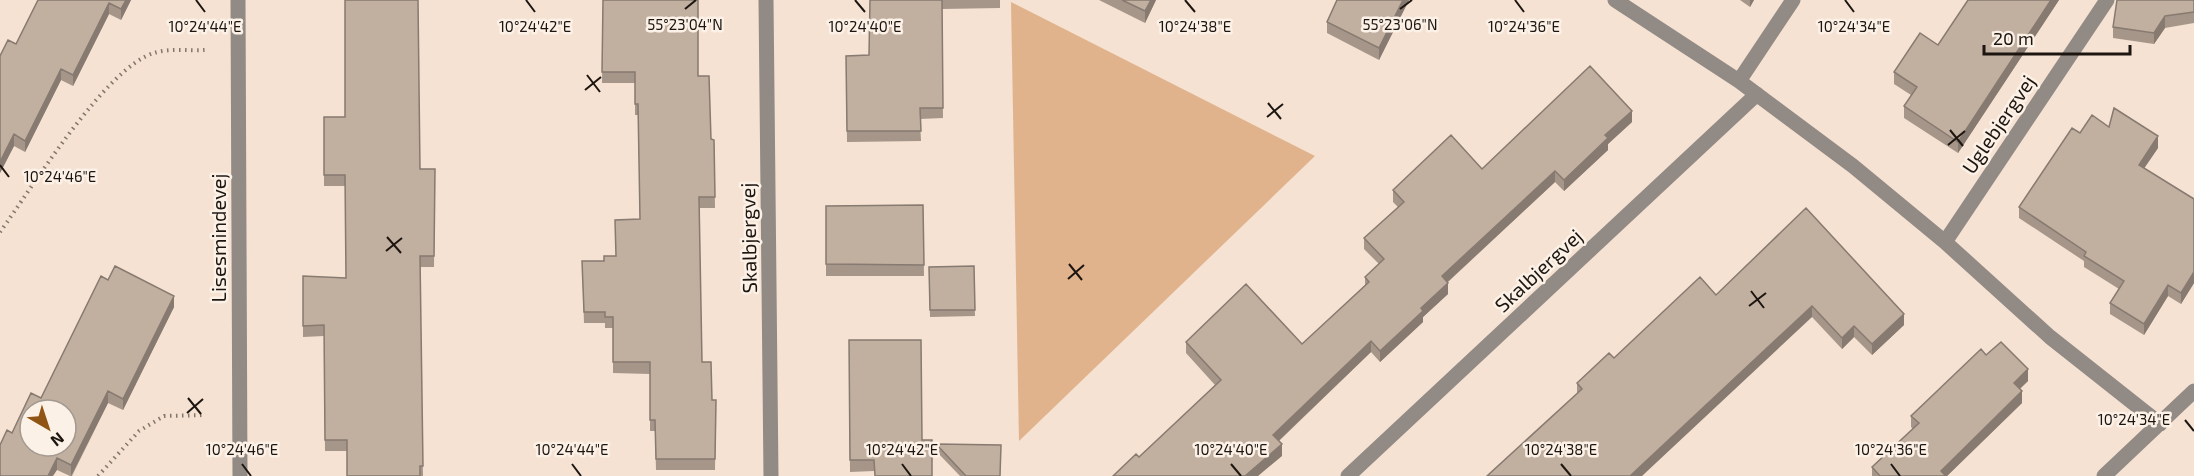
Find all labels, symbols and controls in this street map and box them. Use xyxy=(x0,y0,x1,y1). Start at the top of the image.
text: 55°23'04"N xyxy=(647,15,723,33)
text: 55°23'06"N xyxy=(1363,15,1437,33)
text: 10°24'44"E xyxy=(169,17,241,35)
text: 10°24'42"E xyxy=(499,17,571,35)
text: 10°24'40"E xyxy=(829,17,901,35)
text: 10°24'38"E xyxy=(1159,17,1231,35)
text: 10°24'36"E xyxy=(1488,17,1560,35)
text: 10°24'34"E xyxy=(1818,17,1890,35)
scale bar xyxy=(1984,18,2130,56)
text: 20 m xyxy=(1993,27,2034,49)
street label: Uglebjergvej xyxy=(1956,70,2040,178)
text: 10°24'46"E xyxy=(24,167,96,185)
street label: Lisesmindevej xyxy=(206,174,230,302)
street label: Skalbjergvej xyxy=(735,182,761,294)
street label: Skalbjergvej xyxy=(1489,223,1587,317)
north arrow xyxy=(18,398,78,458)
text: 10°24'34"E xyxy=(2098,410,2170,428)
text: N xyxy=(47,429,68,451)
text: 10°24'46"E xyxy=(206,440,278,458)
text: 10°24'44"E xyxy=(536,440,608,458)
text: 10°24'42"E xyxy=(866,440,938,458)
text: 10°24'40"E xyxy=(1195,440,1267,458)
text: 10°24'38"E xyxy=(1525,440,1597,458)
text: 10°24'36"E xyxy=(1855,440,1927,458)

